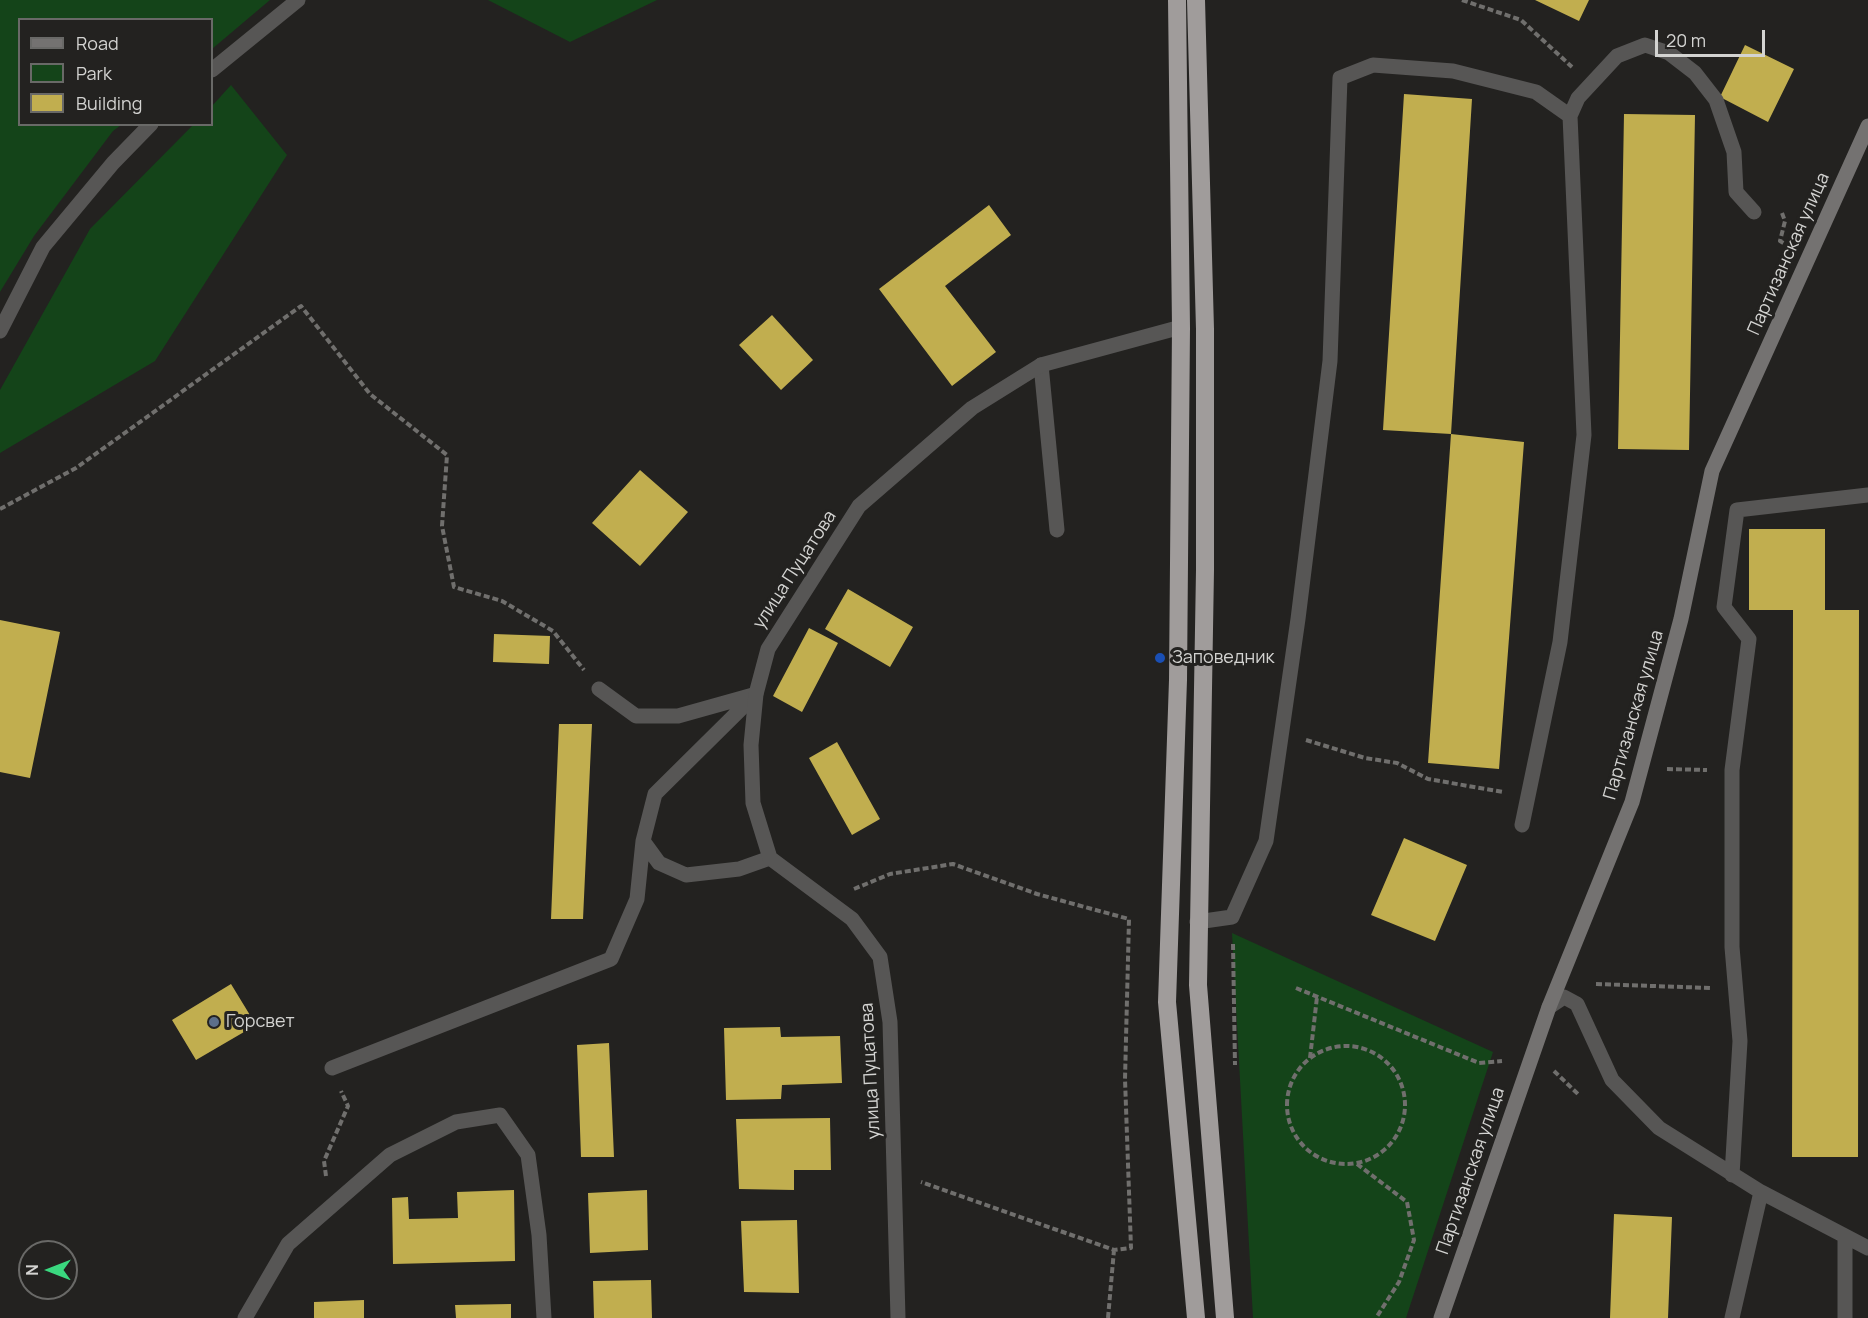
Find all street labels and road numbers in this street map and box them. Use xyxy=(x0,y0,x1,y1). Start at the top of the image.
street label: Партизанская улица xyxy=(1743,169,1835,339)
street label: улица Пуцатова xyxy=(749,507,841,633)
street label: Партизанская улица xyxy=(1599,628,1669,802)
street label: улица Пуцатова xyxy=(857,1002,885,1140)
street label: Партизанская улица xyxy=(1432,1085,1510,1257)

